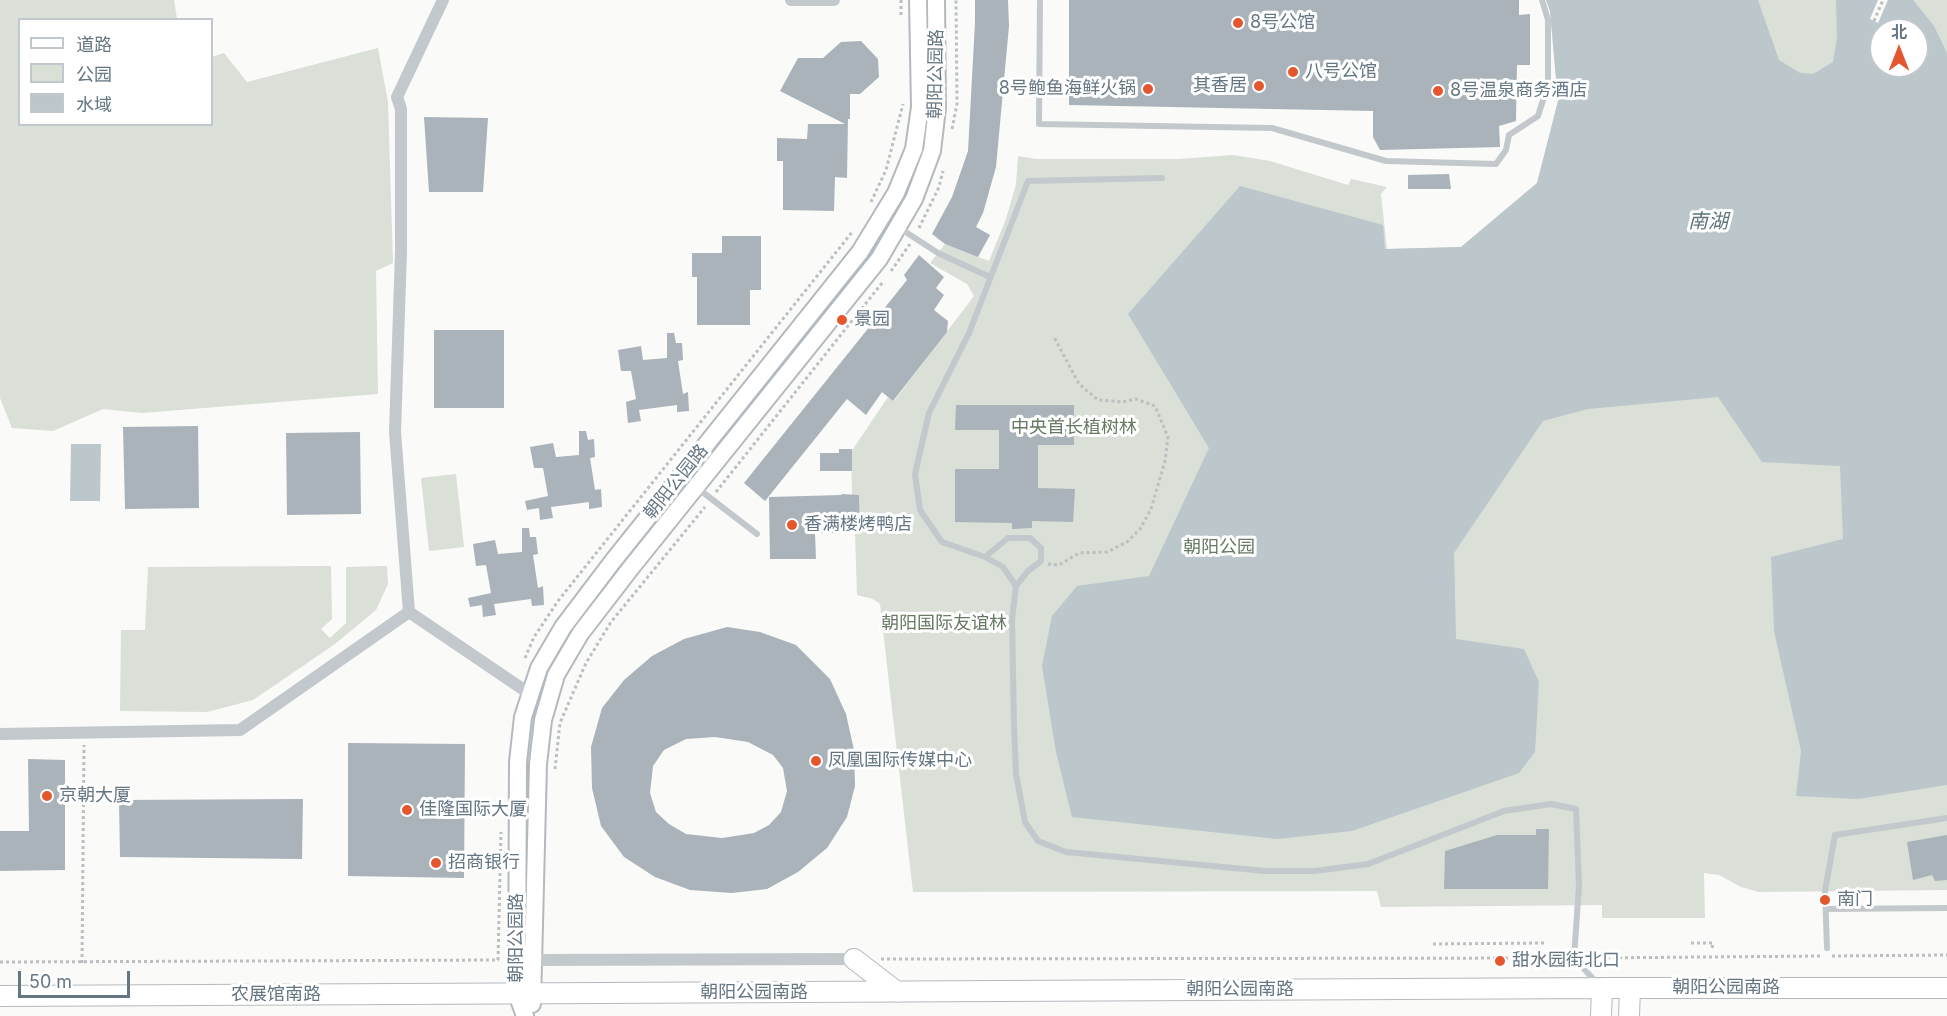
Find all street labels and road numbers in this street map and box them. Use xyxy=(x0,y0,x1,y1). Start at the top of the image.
street label: 朝阳公园路 xyxy=(924,29,948,119)
street label: 朝阳公园路 xyxy=(639,440,713,524)
street label: 朝阳公园路 xyxy=(506,893,528,983)
street label: 朝阳公园南路 xyxy=(1672,977,1780,999)
street label: 朝阳公园南路 xyxy=(1186,979,1294,1001)
street label: 朝阳公园南路 xyxy=(700,982,808,1004)
street label: 农展馆南路 xyxy=(231,984,321,1006)

